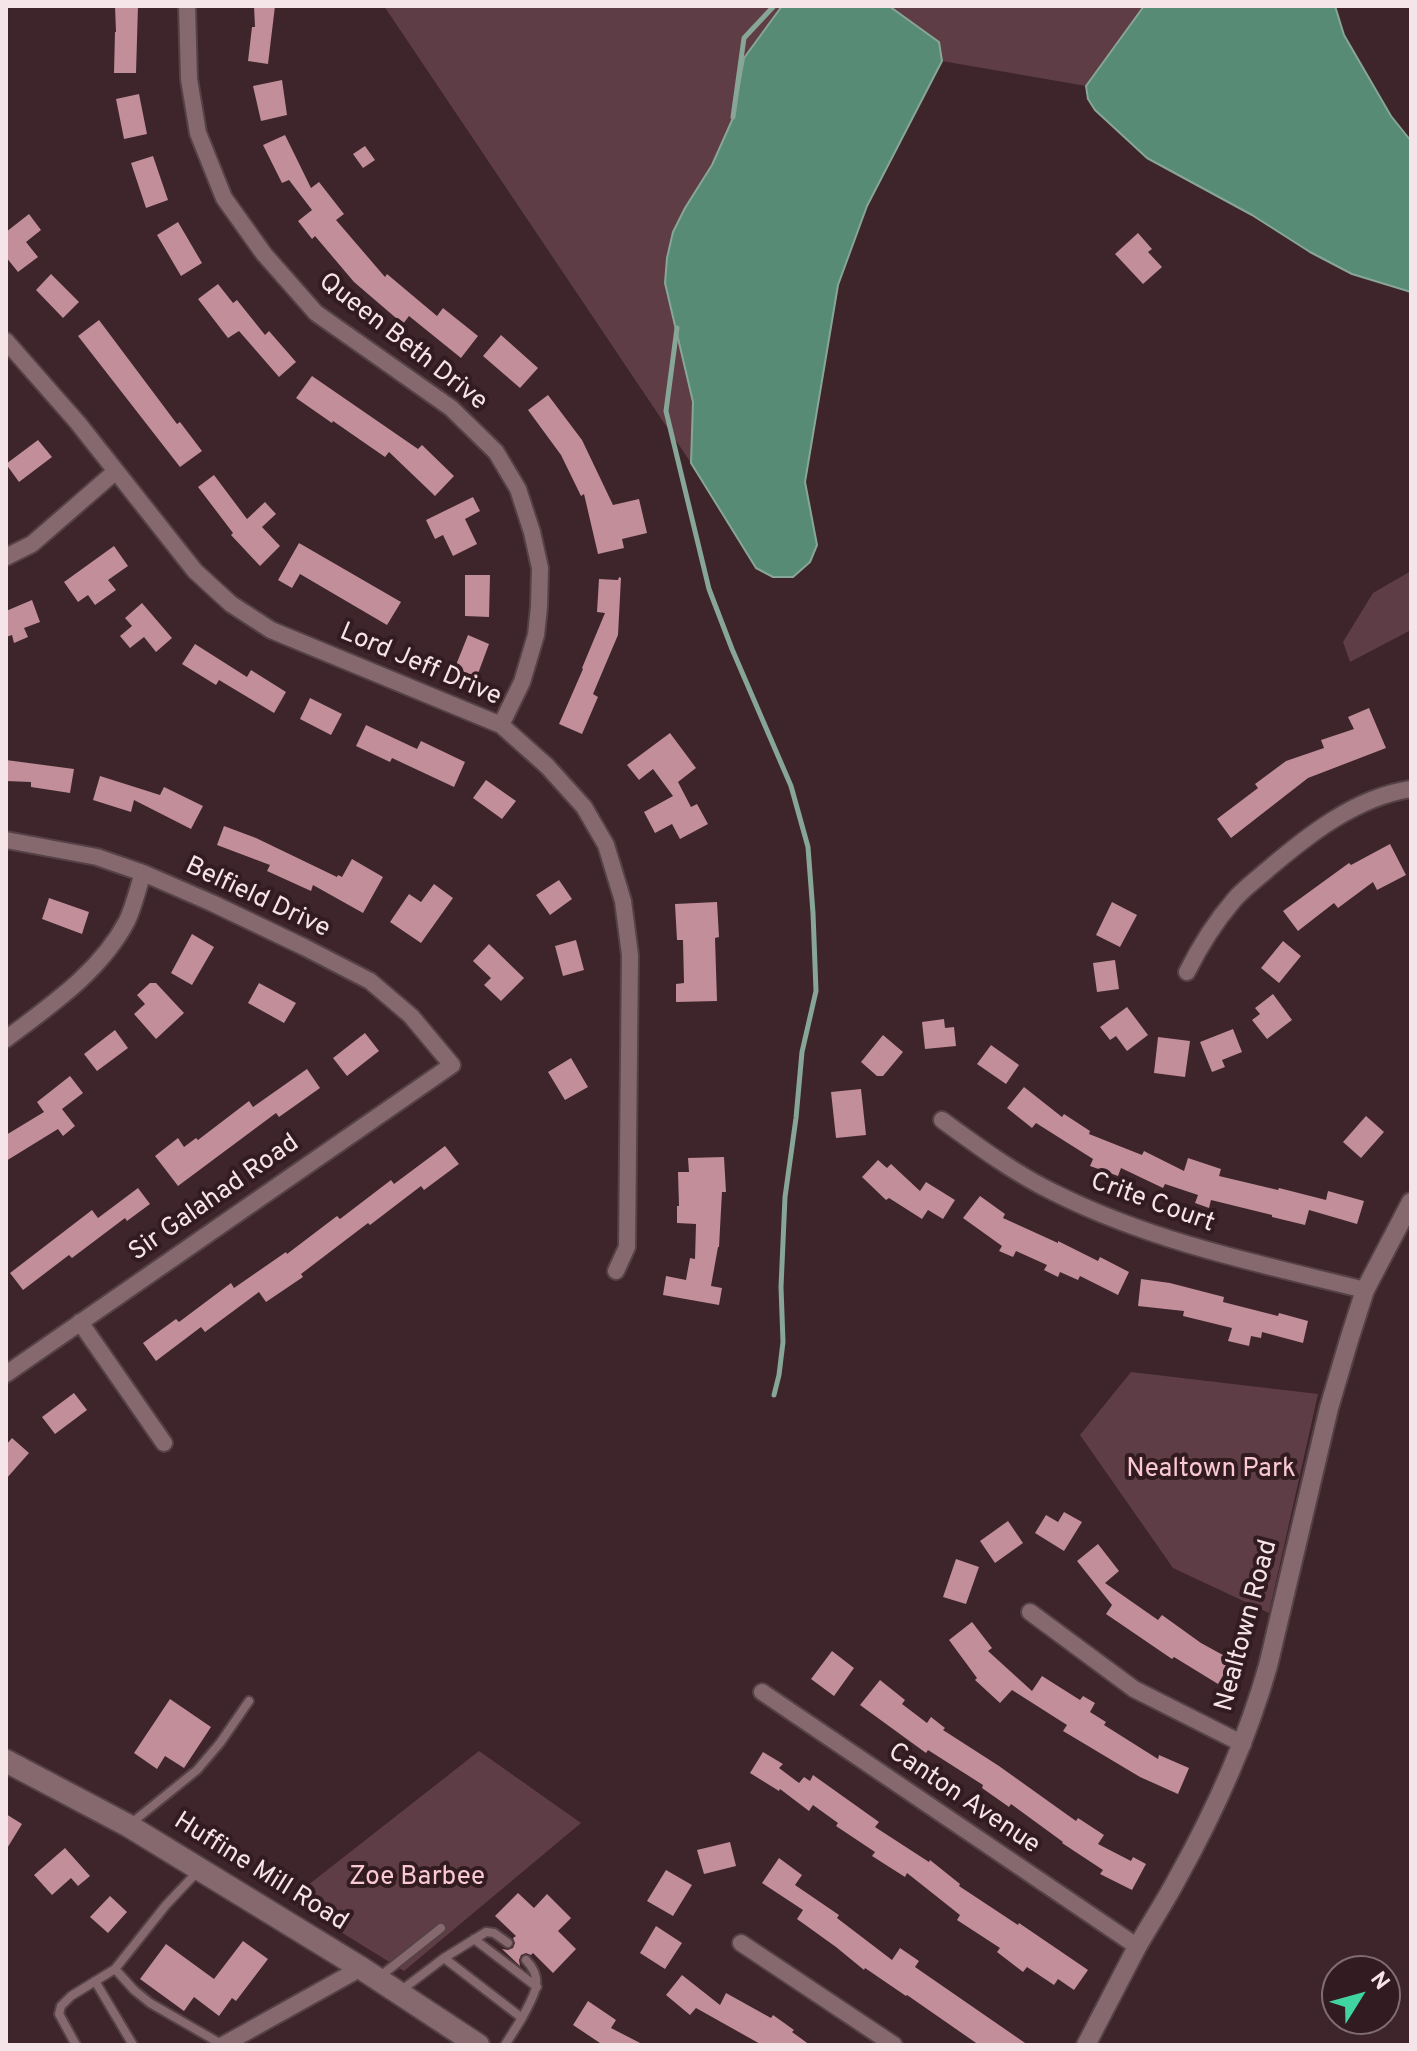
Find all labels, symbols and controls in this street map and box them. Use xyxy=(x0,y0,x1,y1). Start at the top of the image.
street label: Queen Beth Drive xyxy=(311,267,493,419)
street label: Lord Jeff Drive xyxy=(335,618,505,714)
street label: Belfield Drive xyxy=(180,852,334,946)
street label: Sir Galahad Road xyxy=(124,1129,306,1269)
street label: Crite Court xyxy=(1086,1167,1218,1241)
park label: Nealtown Park xyxy=(1126,1455,1296,1487)
street label: Nealtown Road xyxy=(1210,1537,1286,1715)
street label: Canton Avenue xyxy=(881,1738,1045,1862)
street label: Huffine Mill Road xyxy=(167,1807,353,1939)
park label: Zoe Barbee xyxy=(349,1863,485,1895)
north arrow xyxy=(1321,1955,1401,2035)
text: N xyxy=(1363,1967,1394,1996)

